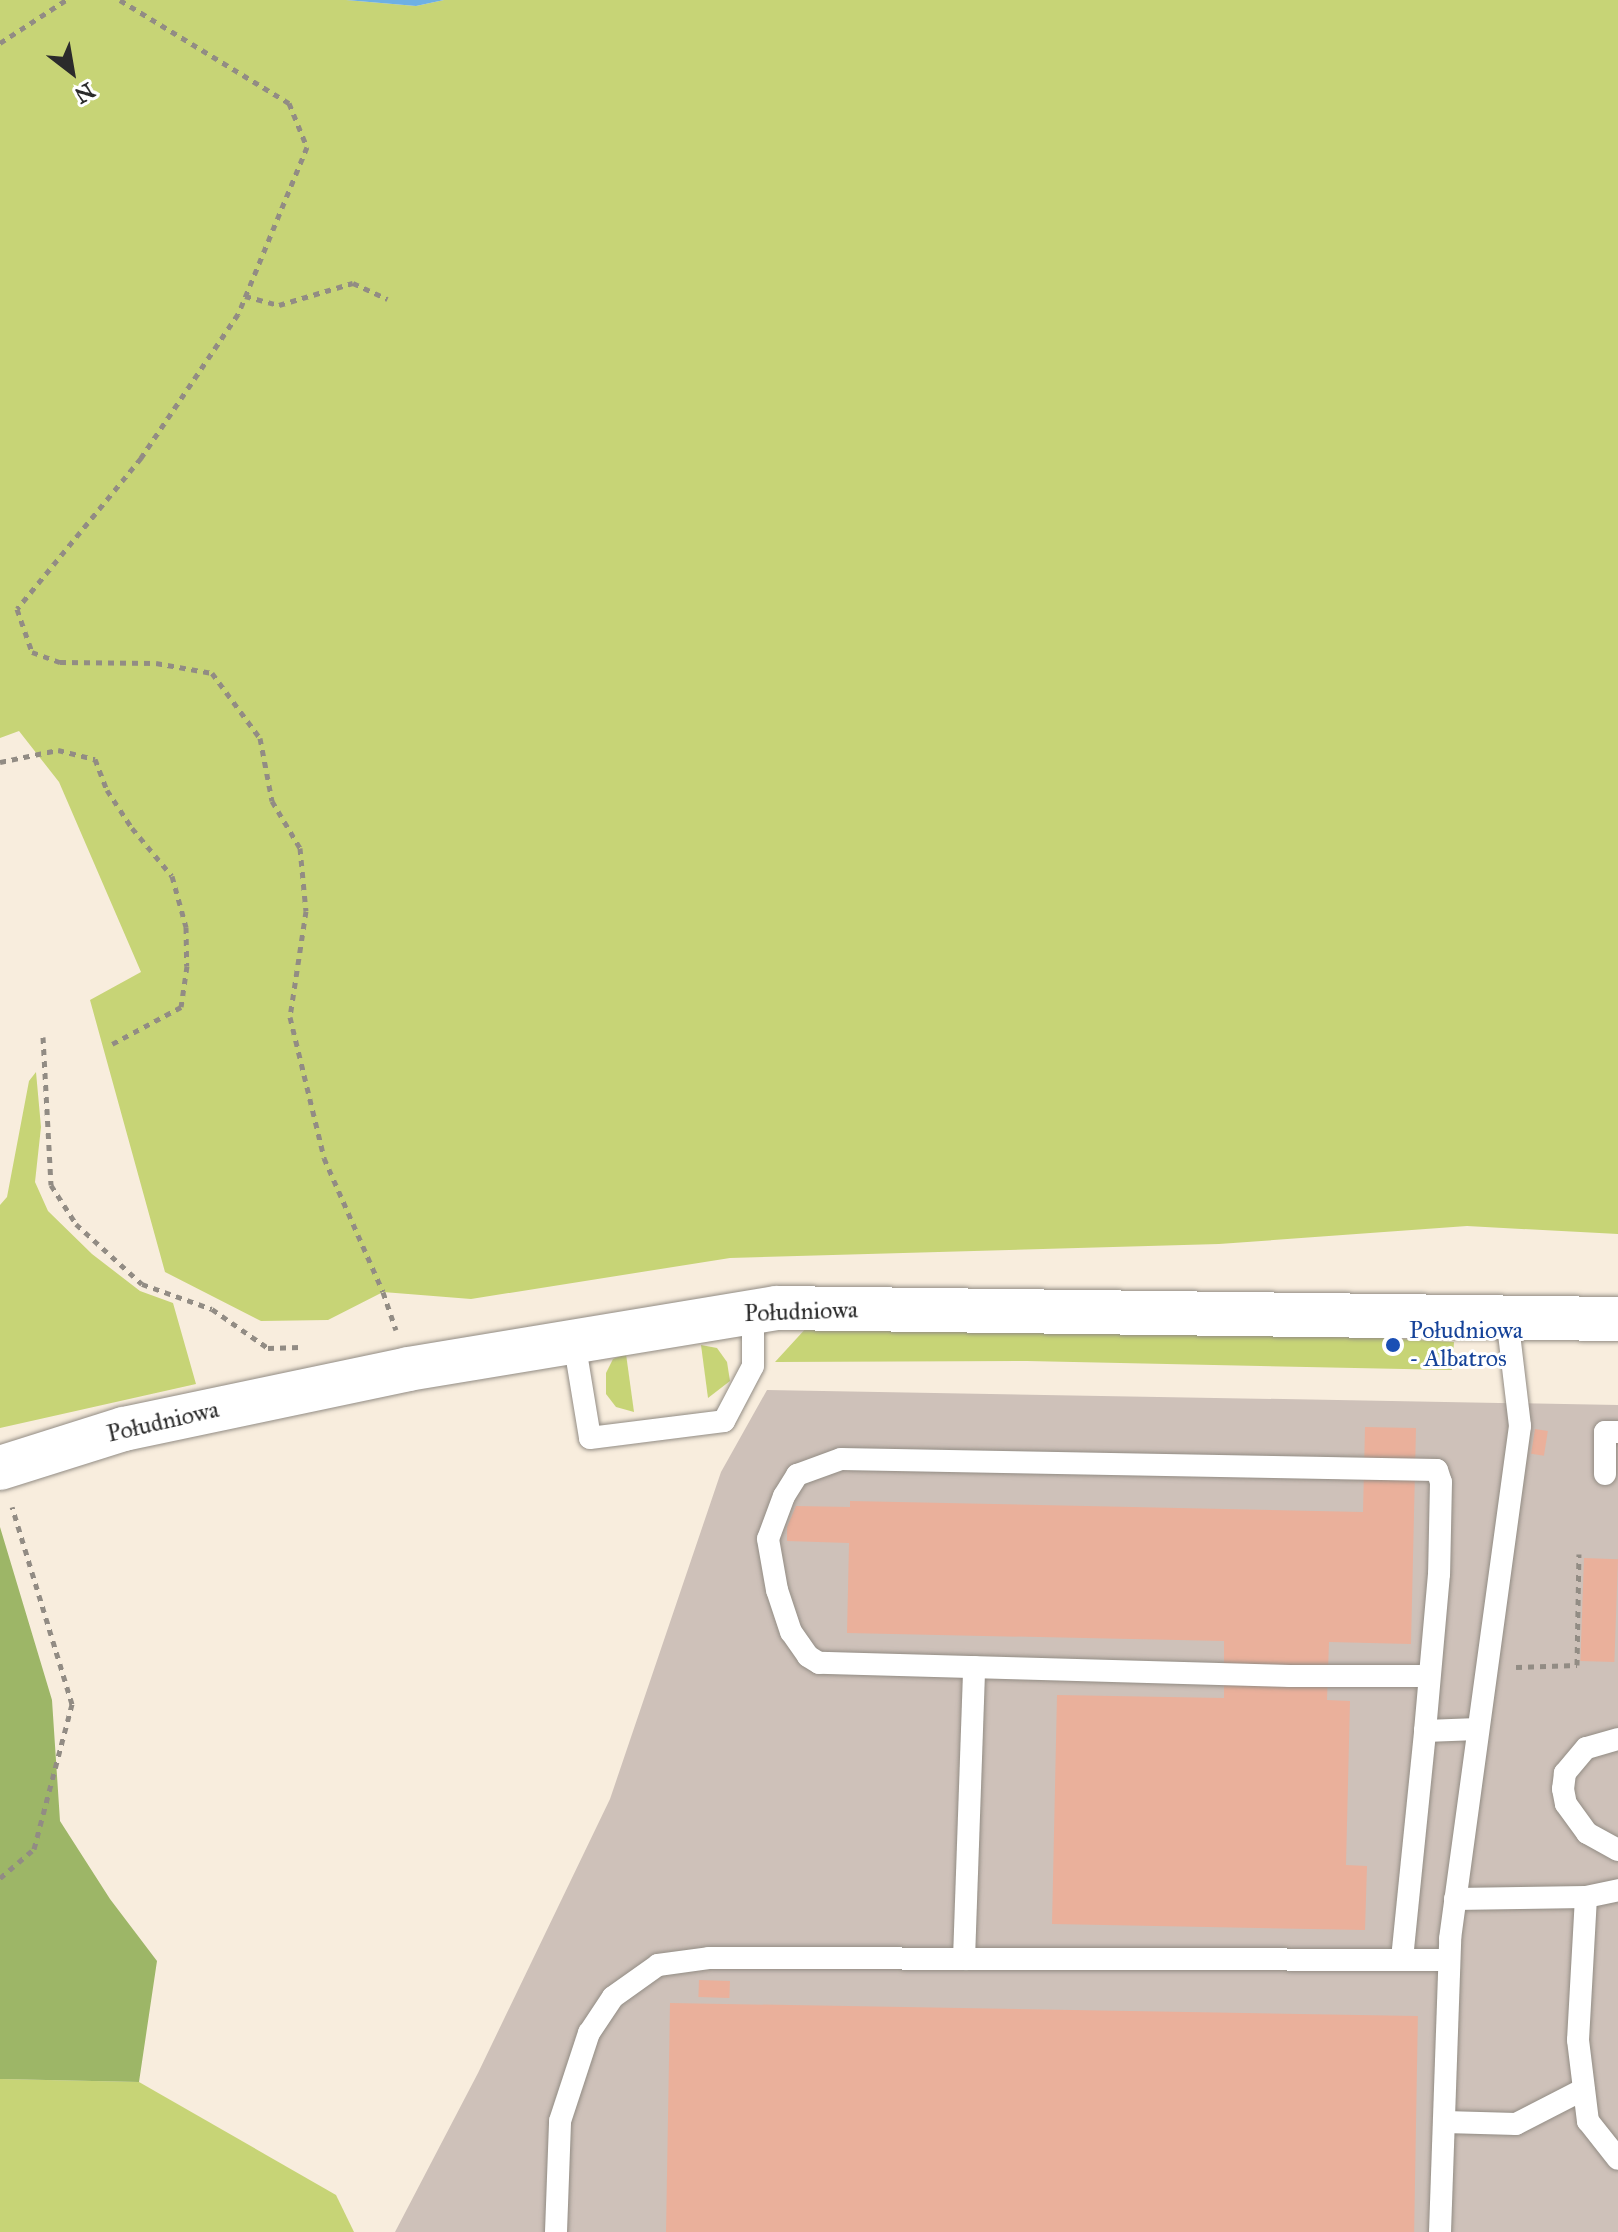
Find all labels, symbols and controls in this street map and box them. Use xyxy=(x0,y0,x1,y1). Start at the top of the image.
north arrow xyxy=(32,32,112,112)
text: N xyxy=(70,77,100,109)
street label: Południowa xyxy=(744,1296,858,1328)
place label: Południowa - Albatros xyxy=(1409,1317,1523,1373)
marker: Południowa - Albatros xyxy=(1384,1336,1402,1354)
street label: Południowa xyxy=(104,1395,222,1449)

